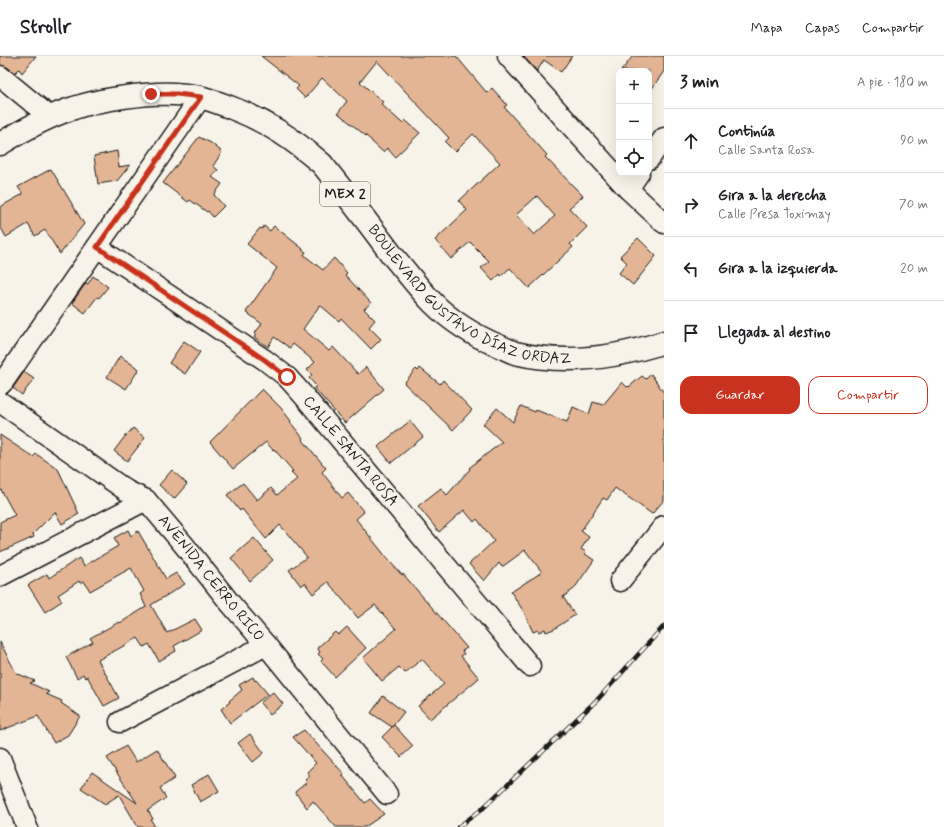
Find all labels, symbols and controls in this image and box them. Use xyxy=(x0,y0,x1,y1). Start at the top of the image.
text: Strollr xyxy=(20,15,71,40)
text: Mapa xyxy=(751,19,783,37)
text: Capas xyxy=(805,19,840,37)
text: Compartir xyxy=(862,19,924,37)
map controls xyxy=(616,68,652,176)
button: + xyxy=(616,68,652,104)
text: 3 min xyxy=(680,71,719,93)
text: A pie · 180 m xyxy=(857,74,928,91)
route end xyxy=(142,85,160,103)
button: − xyxy=(616,104,652,140)
text: Continúa xyxy=(718,122,775,142)
icon: ahead xyxy=(680,130,702,152)
text: 90 m xyxy=(900,132,928,149)
button: locate xyxy=(616,140,652,176)
text: Calle Santa Rosa xyxy=(718,142,814,159)
road number: MEX 2 xyxy=(320,182,370,206)
text: Gira a la derecha xyxy=(718,186,827,206)
icon: right xyxy=(680,194,702,216)
text: 70 m xyxy=(899,196,928,213)
text: Calle Presa Toximay xyxy=(718,206,831,223)
street label: BOULEVARD GUSTAVO DÍAZ ORDAZ xyxy=(363,221,572,369)
icon: left xyxy=(680,258,702,280)
text: Gira a la izquierda xyxy=(718,259,837,279)
text: 20 m xyxy=(900,260,928,277)
icon: arrive xyxy=(680,322,702,344)
text: Llegada al destino xyxy=(718,323,831,343)
route start xyxy=(278,368,296,386)
button: Guardar xyxy=(680,376,800,414)
button: Compartir xyxy=(808,376,928,414)
street label: CALLE SANTA ROSA xyxy=(298,392,403,511)
street label: AVENIDA CERRO RICO xyxy=(153,511,269,646)

